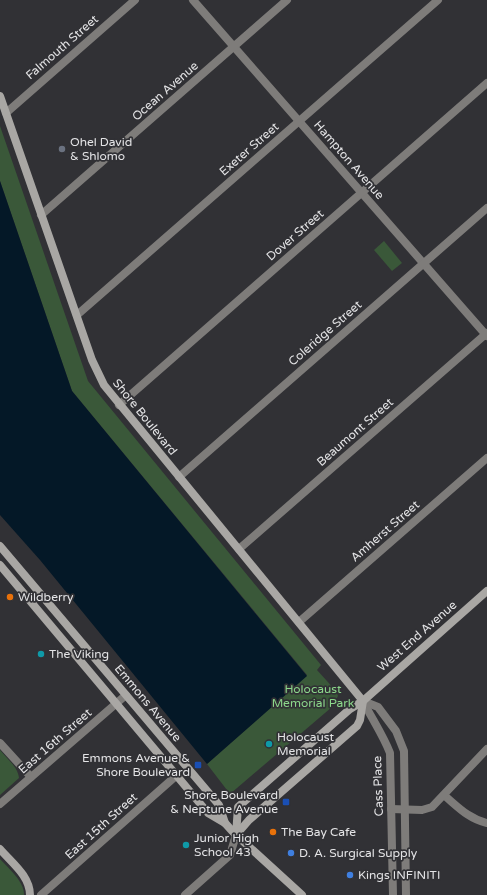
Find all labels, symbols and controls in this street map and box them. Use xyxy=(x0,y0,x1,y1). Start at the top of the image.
street label: Falmouth Street xyxy=(23,12,101,82)
street label: Ocean Avenue xyxy=(129,58,201,123)
street label: Hampton Avenue xyxy=(311,118,387,202)
street label: Exeter Street xyxy=(216,119,282,179)
place label: Ohel David & Shlomo xyxy=(70,135,132,163)
marker: Ohel David & Shlomo xyxy=(57,144,67,154)
street label: Dover Street xyxy=(264,206,327,264)
street label: Coleridge Street xyxy=(286,297,365,369)
street label: Shore Boulevard xyxy=(110,376,180,458)
street label: Beaumont Street xyxy=(314,395,396,469)
street label: Amherst Street xyxy=(348,497,422,565)
place label: Wildberry xyxy=(18,590,74,604)
marker: Wildberry xyxy=(5,592,15,602)
street label: West End Avenue xyxy=(375,598,460,674)
place label: The Viking xyxy=(49,647,109,661)
marker: The Viking xyxy=(36,649,46,659)
street label: Emmons Avenue xyxy=(112,662,184,744)
park label: Holocaust Memorial Park xyxy=(272,682,355,710)
street label: East 16th Street xyxy=(16,705,95,777)
place label: Holocaust Memorial xyxy=(277,730,335,758)
marker: Holocaust Memorial xyxy=(264,739,274,749)
place label: Emmons Avenue & Shore Boulevard xyxy=(82,751,190,779)
street label: Cass Place xyxy=(370,755,386,817)
marker: Emmons Avenue & Shore Boulevard xyxy=(193,760,203,770)
place label: Shore Boulevard & Neptune Avenue xyxy=(170,788,278,816)
street label: East 15th Street xyxy=(62,790,140,862)
marker: Shore Boulevard & Neptune Avenue xyxy=(281,797,291,807)
place label: The Bay Cafe xyxy=(281,825,356,839)
marker: The Bay Cafe xyxy=(268,827,278,837)
place label: Junior High School 43 xyxy=(194,831,259,859)
marker: Junior High School 43 xyxy=(181,840,191,850)
place label: D. A. Surgical Supply xyxy=(299,846,418,860)
marker: D. A. Surgical Supply xyxy=(286,848,296,858)
place label: Kings INFINITI xyxy=(358,868,440,882)
marker: Kings INFINITI xyxy=(345,870,355,880)

